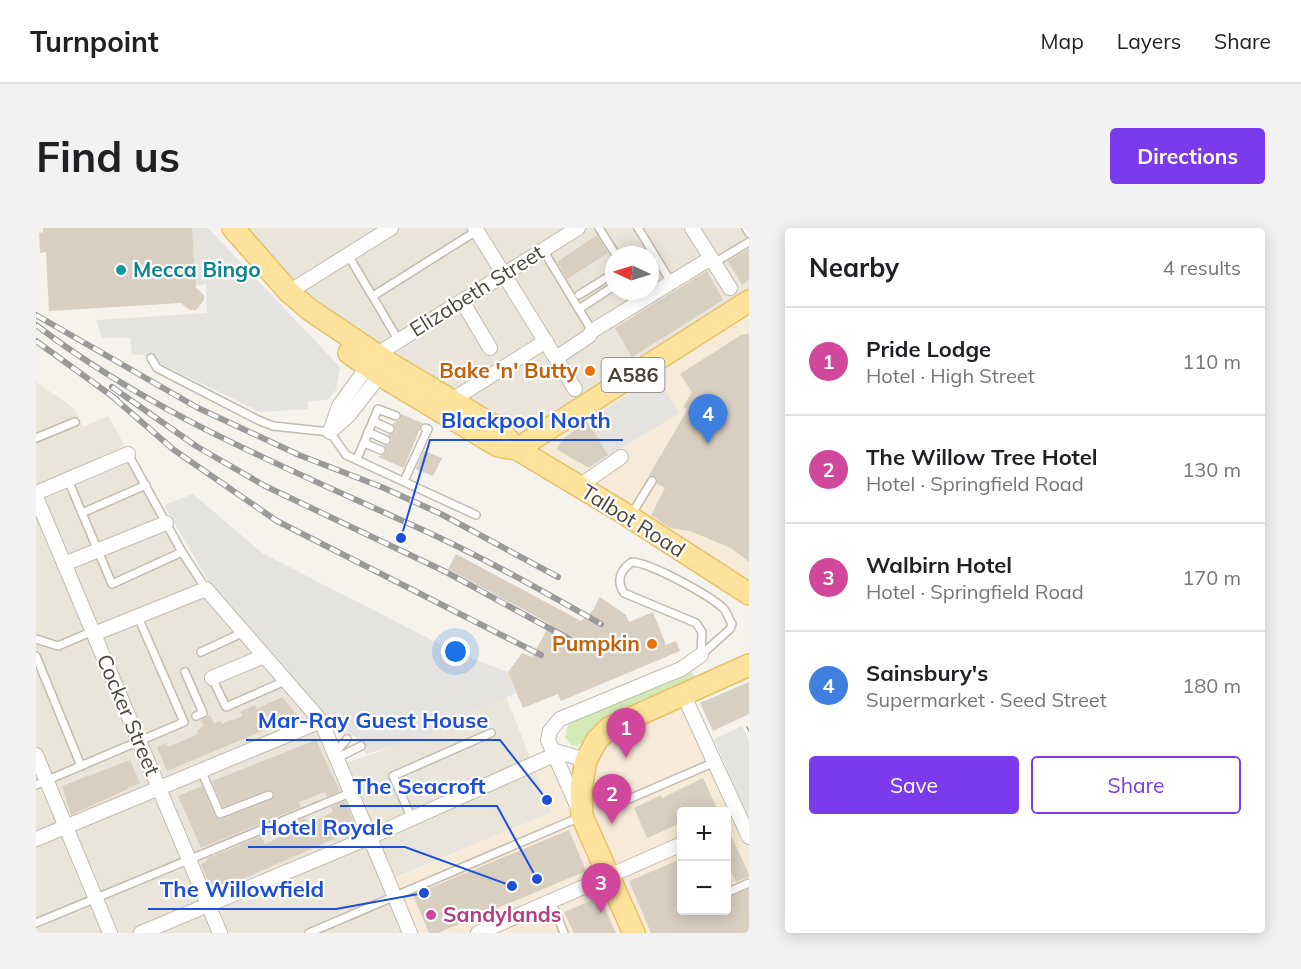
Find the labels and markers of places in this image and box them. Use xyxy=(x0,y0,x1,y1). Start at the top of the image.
place label: Mecca Bingo xyxy=(133,256,261,282)
marker: Mecca Bingo xyxy=(114,263,128,277)
place label: Bake 'n' Butty xyxy=(439,357,579,383)
marker: Bake 'n' Butty xyxy=(583,364,597,378)
pin: 4 xyxy=(688,394,728,444)
callout: Blackpool North xyxy=(430,400,623,440)
place label: Pumpkin xyxy=(552,630,640,656)
marker: Pumpkin xyxy=(645,637,659,651)
callout: Mar-Ray Guest House xyxy=(246,700,500,740)
pin: 1 xyxy=(606,708,646,758)
callout: The Seacroft xyxy=(340,766,497,806)
pin: 2 xyxy=(592,774,632,824)
callout: Hotel Royale xyxy=(248,807,405,847)
pin: 3 xyxy=(582,864,620,913)
callout: The Willowfield xyxy=(148,869,336,909)
place label: Sandylands xyxy=(443,901,561,927)
marker: Sandylands xyxy=(424,908,438,922)

